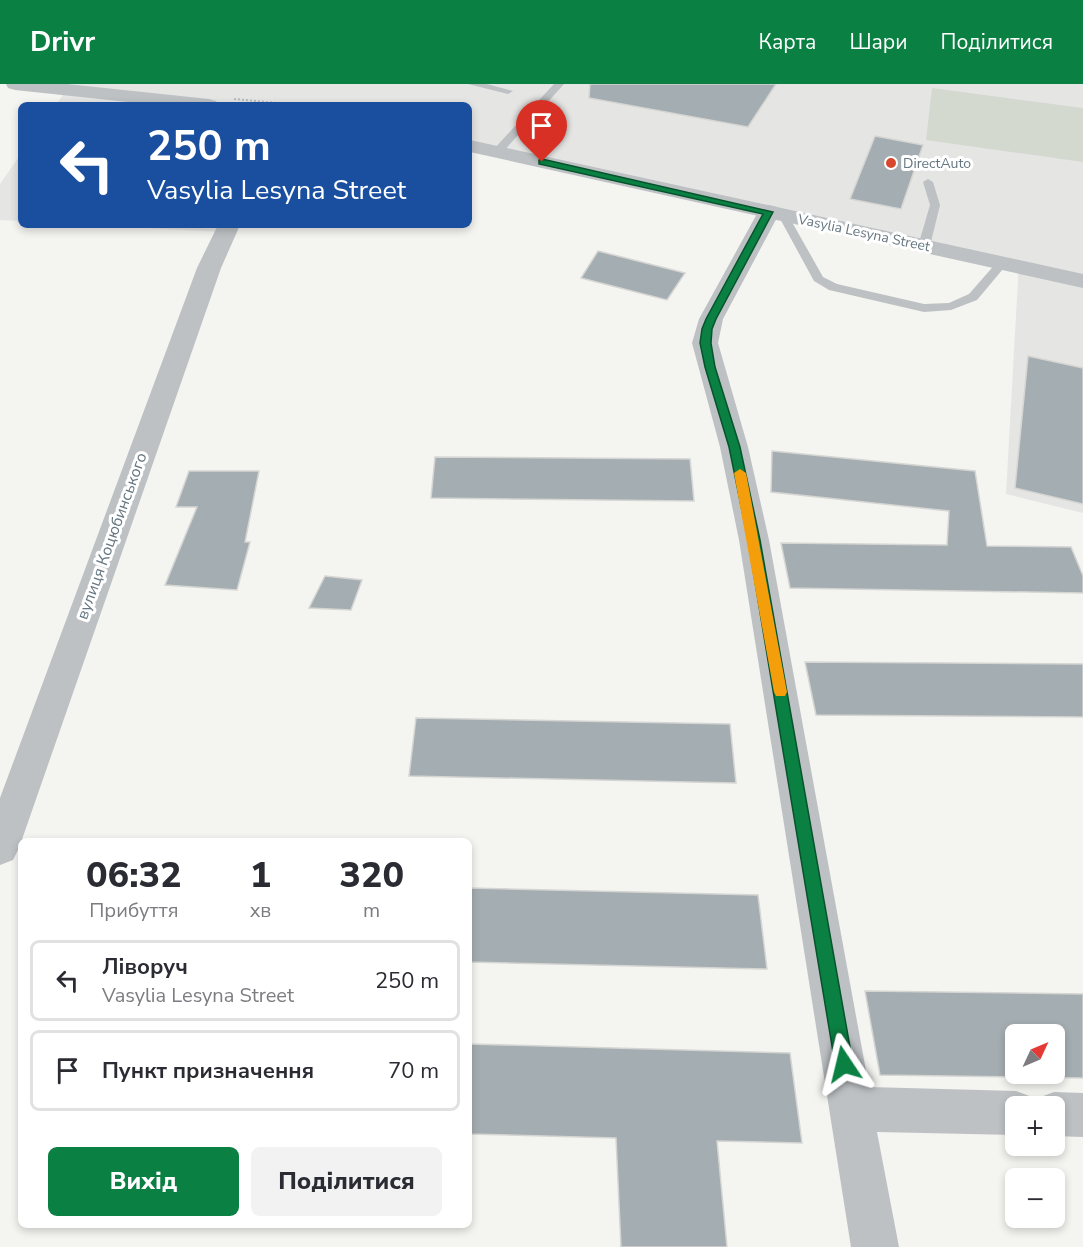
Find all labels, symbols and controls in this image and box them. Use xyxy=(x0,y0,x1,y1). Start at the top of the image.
text: Drivr xyxy=(30,23,95,61)
text: Карта xyxy=(759,28,816,56)
text: Шари xyxy=(849,28,908,56)
text: Поділитися xyxy=(941,28,1053,56)
pin xyxy=(516,100,567,162)
icon: arrive xyxy=(525,109,558,142)
text: 250 m xyxy=(147,118,271,175)
icon: left xyxy=(48,126,126,204)
place label: DirectAuto xyxy=(903,154,971,173)
marker: DirectAuto xyxy=(884,156,898,170)
text: Vasylia Lesyna Street xyxy=(147,172,406,209)
street label: Vasylia Lesyna Street xyxy=(795,210,932,256)
street label: вулиця Коцюбинського xyxy=(72,450,152,622)
text: 06:32 xyxy=(86,851,182,900)
text: 1 xyxy=(250,851,271,900)
text: 320 xyxy=(339,851,404,900)
text: Прибуття xyxy=(89,897,178,924)
text: хв xyxy=(250,897,271,924)
text: m xyxy=(363,897,380,924)
text: Ліворуч xyxy=(102,952,188,982)
icon: left xyxy=(51,964,84,997)
text: 250 m xyxy=(375,966,439,996)
text: Vasylia Lesyna Street xyxy=(102,982,294,1009)
north arrow xyxy=(1005,1024,1065,1084)
map controls xyxy=(1005,1024,1065,1228)
position arrow xyxy=(812,1032,876,1096)
icon: arrive xyxy=(51,1054,84,1087)
text: Пункт призначення xyxy=(102,1056,314,1086)
text: 70 m xyxy=(388,1056,439,1086)
button: + xyxy=(1005,1096,1065,1156)
button: Вихід xyxy=(48,1147,239,1216)
button: Поділитися xyxy=(251,1147,442,1216)
button: − xyxy=(1005,1168,1065,1228)

